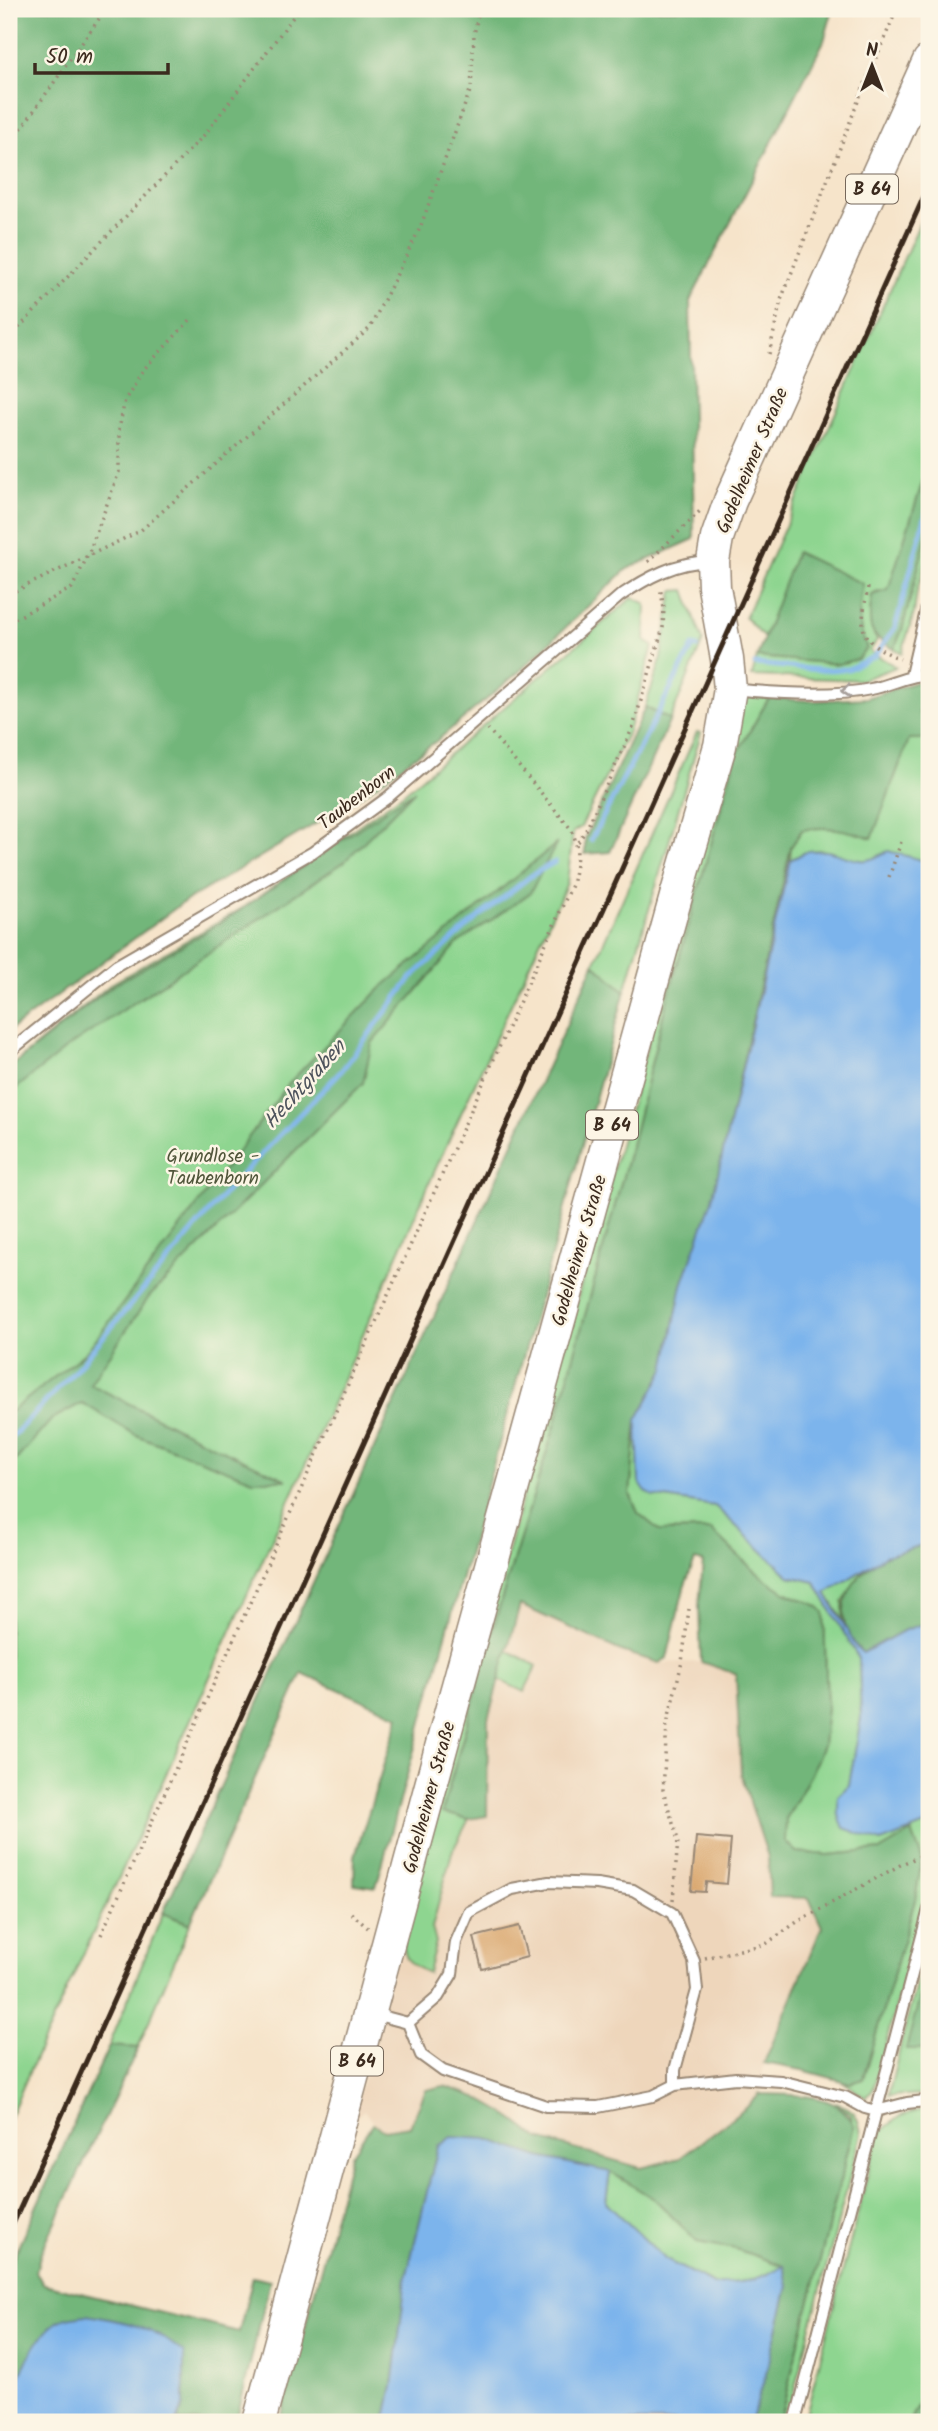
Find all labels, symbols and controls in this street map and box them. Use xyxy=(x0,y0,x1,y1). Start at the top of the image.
scale bar xyxy=(35,32,168,76)
north arrow xyxy=(836,32,906,102)
text: N xyxy=(866,36,878,66)
text: 50 m xyxy=(46,41,93,74)
road number: B 64 xyxy=(846,174,898,204)
street label: Godelheimer Straße xyxy=(709,383,797,538)
one-way arrow xyxy=(840,683,851,698)
street label: Taubenborn xyxy=(312,758,403,839)
water label: Hechtgraben xyxy=(256,1031,356,1137)
road number: B 64 xyxy=(586,1110,638,1140)
park label: Grundlose - Taubenborn xyxy=(167,1142,260,1194)
street label: Godelheimer Straße xyxy=(544,1171,616,1330)
street label: Godelheimer Straße xyxy=(395,1718,465,1877)
road number: B 64 xyxy=(331,2047,383,2076)

